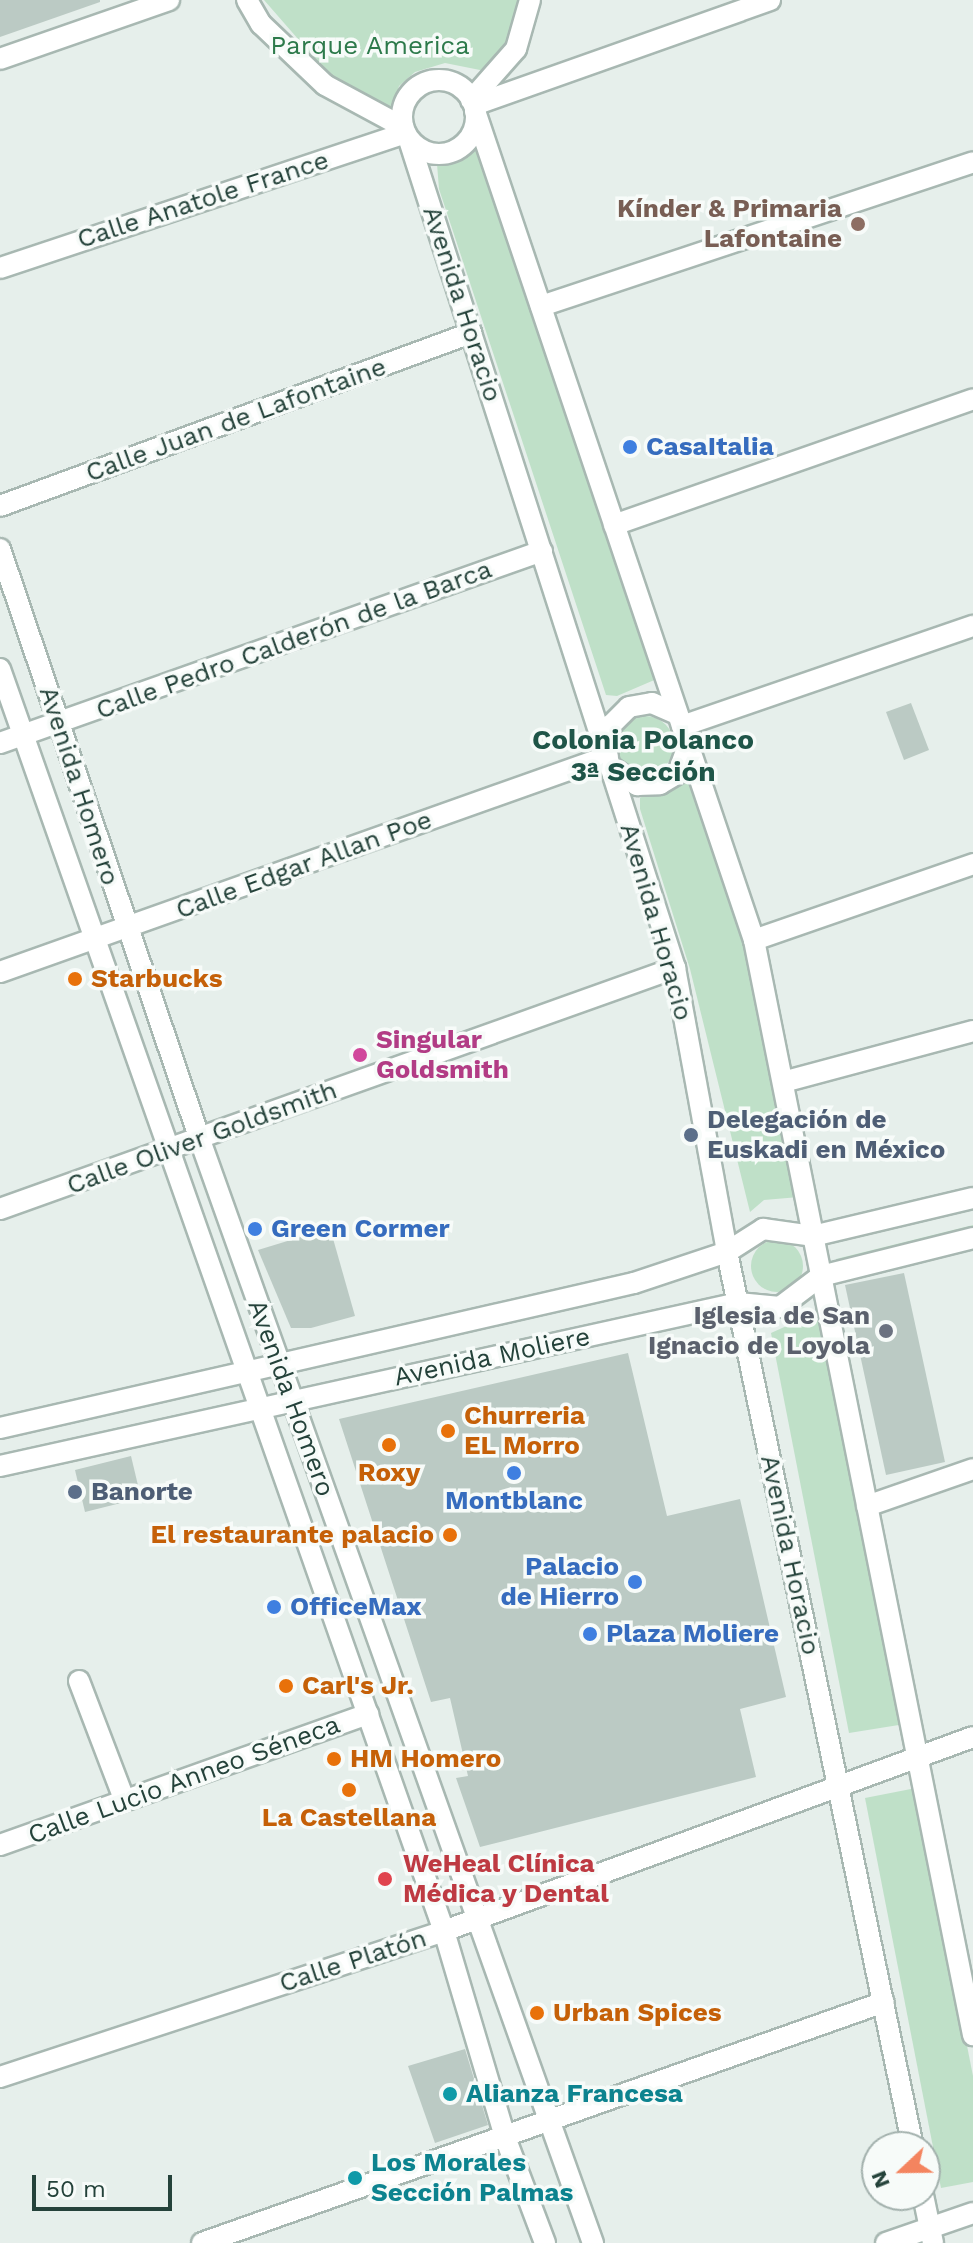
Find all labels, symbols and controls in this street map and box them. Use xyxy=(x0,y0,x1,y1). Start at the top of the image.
park label: Parque America xyxy=(270,30,470,62)
street label: Calle Anatole France xyxy=(73,144,333,256)
place label: Kínder & Primaria Lafontaine xyxy=(617,193,842,254)
street label: Avenida Horacio xyxy=(416,202,508,406)
marker: Kínder & Primaria Lafontaine xyxy=(849,215,867,233)
street label: Calle Juan de Lafontaine xyxy=(81,351,391,489)
place label: CasaItalia xyxy=(646,431,774,463)
marker: CasaItalia xyxy=(621,438,639,456)
street label: Calle Pedro Calderón de la Barca xyxy=(92,554,496,726)
street label: Avenida Homero xyxy=(32,682,126,890)
district label: Colonia Polanco 3ª Sección xyxy=(532,723,754,789)
street label: Calle Edgar Allan Poe xyxy=(171,804,437,926)
street label: Avenida Horacio xyxy=(613,820,699,1024)
place label: Starbucks xyxy=(91,963,223,995)
marker: Starbucks xyxy=(66,970,84,988)
place label: Singular Goldsmith xyxy=(376,1024,509,1086)
marker: Singular Goldsmith xyxy=(351,1046,369,1064)
street label: Calle Oliver Goldsmith xyxy=(62,1074,342,1202)
place label: Delegación de Euskadi en México xyxy=(707,1104,945,1166)
marker: Delegación de Euskadi en México xyxy=(682,1126,700,1144)
place label: Green Cormer xyxy=(271,1213,450,1245)
marker: Green Cormer xyxy=(246,1220,264,1238)
street label: Avenida Homero xyxy=(241,1295,341,1501)
place label: Iglesia de San Ignacio de Loyola xyxy=(648,1300,870,1362)
street label: Avenida Moliere xyxy=(391,1321,593,1393)
marker: Iglesia de San Ignacio de Loyola xyxy=(877,1322,895,1340)
place label: Churreria EL Morro xyxy=(464,1400,585,1462)
marker: Churreria EL Morro xyxy=(439,1422,457,1440)
marker: Roxy xyxy=(380,1436,398,1454)
street label: Avenida Horacio xyxy=(754,1452,826,1658)
place label: Roxy xyxy=(358,1457,420,1489)
marker: Montblanc xyxy=(505,1464,523,1482)
place label: Banorte xyxy=(91,1476,193,1508)
marker: Banorte xyxy=(66,1483,84,1501)
place label: Montblanc xyxy=(445,1485,583,1517)
place label: El restaurante palacio xyxy=(150,1519,434,1551)
marker: El restaurante palacio xyxy=(441,1526,459,1544)
place label: Palacio de Hierro xyxy=(501,1551,619,1612)
marker: Palacio de Hierro xyxy=(626,1573,644,1591)
place label: OfficeMax xyxy=(290,1591,422,1623)
marker: OfficeMax xyxy=(265,1598,283,1616)
place label: Plaza Moliere xyxy=(606,1618,779,1650)
marker: Plaza Moliere xyxy=(581,1625,599,1643)
place label: Carl's Jr. xyxy=(302,1670,414,1702)
marker: Carl's Jr. xyxy=(277,1677,295,1695)
street label: Calle Lucio Anneo Séneca xyxy=(23,1709,345,1851)
place label: HM Homero xyxy=(350,1743,501,1775)
marker: HM Homero xyxy=(325,1750,343,1768)
marker: La Castellana xyxy=(340,1781,358,1799)
place label: La Castellana xyxy=(262,1802,436,1834)
place label: WeHeal Clínica Médica y Dental xyxy=(403,1848,610,1910)
marker: WeHeal Clínica Médica y Dental xyxy=(374,1868,396,1890)
street label: Calle Platón xyxy=(275,1923,431,1999)
place label: Urban Spices xyxy=(553,1997,722,2029)
marker: Urban Spices xyxy=(528,2004,546,2022)
place label: Alianza Francesa xyxy=(466,2078,683,2110)
marker: Alianza Francesa xyxy=(441,2085,459,2103)
north arrow xyxy=(861,2131,941,2211)
place label: Los Morales Sección Palmas xyxy=(371,2147,573,2208)
scale bar xyxy=(36,2159,176,2209)
text: N xyxy=(865,2167,895,2192)
marker: Los Morales Sección Palmas xyxy=(346,2169,364,2187)
text: 50 m xyxy=(46,2175,106,2203)

